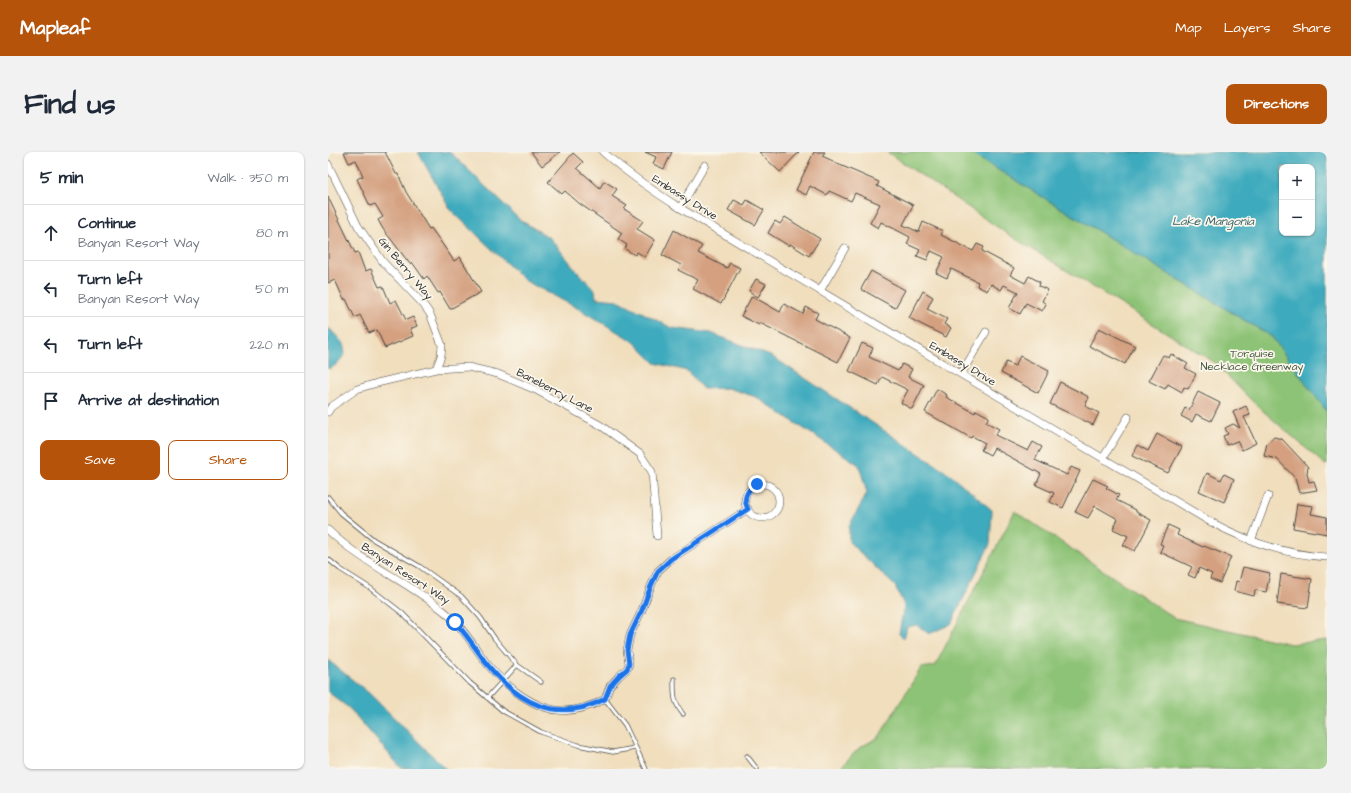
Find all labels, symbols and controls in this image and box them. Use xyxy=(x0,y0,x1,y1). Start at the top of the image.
text: Mapleaf xyxy=(20,15,90,42)
text: Map xyxy=(1175,18,1202,38)
text: Layers xyxy=(1224,18,1271,38)
text: Share xyxy=(1293,18,1331,38)
button: Directions xyxy=(1226,84,1327,124)
text: Find us xyxy=(24,85,115,124)
map controls xyxy=(1279,164,1315,236)
button: + xyxy=(1279,164,1315,200)
text: 5 min xyxy=(40,166,83,190)
text: Walk · 350 m xyxy=(208,169,288,187)
street label: Embassy Drive xyxy=(648,171,720,224)
button: − xyxy=(1279,200,1315,236)
text: Continue xyxy=(78,213,136,234)
water label: Lake Mangonia xyxy=(1172,213,1255,231)
icon: ahead xyxy=(40,222,62,244)
text: 80 m xyxy=(256,224,288,242)
text: Banyan Resort Way xyxy=(78,234,200,252)
street label: Gin Berry Way xyxy=(374,234,436,303)
text: Turn left xyxy=(78,269,142,290)
icon: left xyxy=(40,278,62,300)
text: 50 m xyxy=(255,280,288,298)
text: Banyan Resort Way xyxy=(78,290,200,308)
icon: left xyxy=(40,334,62,356)
text: Turn left xyxy=(78,334,142,355)
text: 220 m xyxy=(250,336,288,354)
street label: Embassy Drive xyxy=(926,338,999,390)
park label: Torquise Necklace Greenway xyxy=(1201,346,1303,375)
street label: Baneberry Lane xyxy=(513,365,596,417)
icon: arrive xyxy=(40,390,62,412)
text: Arrive at destination xyxy=(78,390,219,411)
button: Save xyxy=(40,440,160,480)
button: Share xyxy=(168,440,288,480)
route end xyxy=(748,475,766,493)
street label: Banyan Resort Way xyxy=(358,539,453,609)
route start xyxy=(446,613,464,631)

